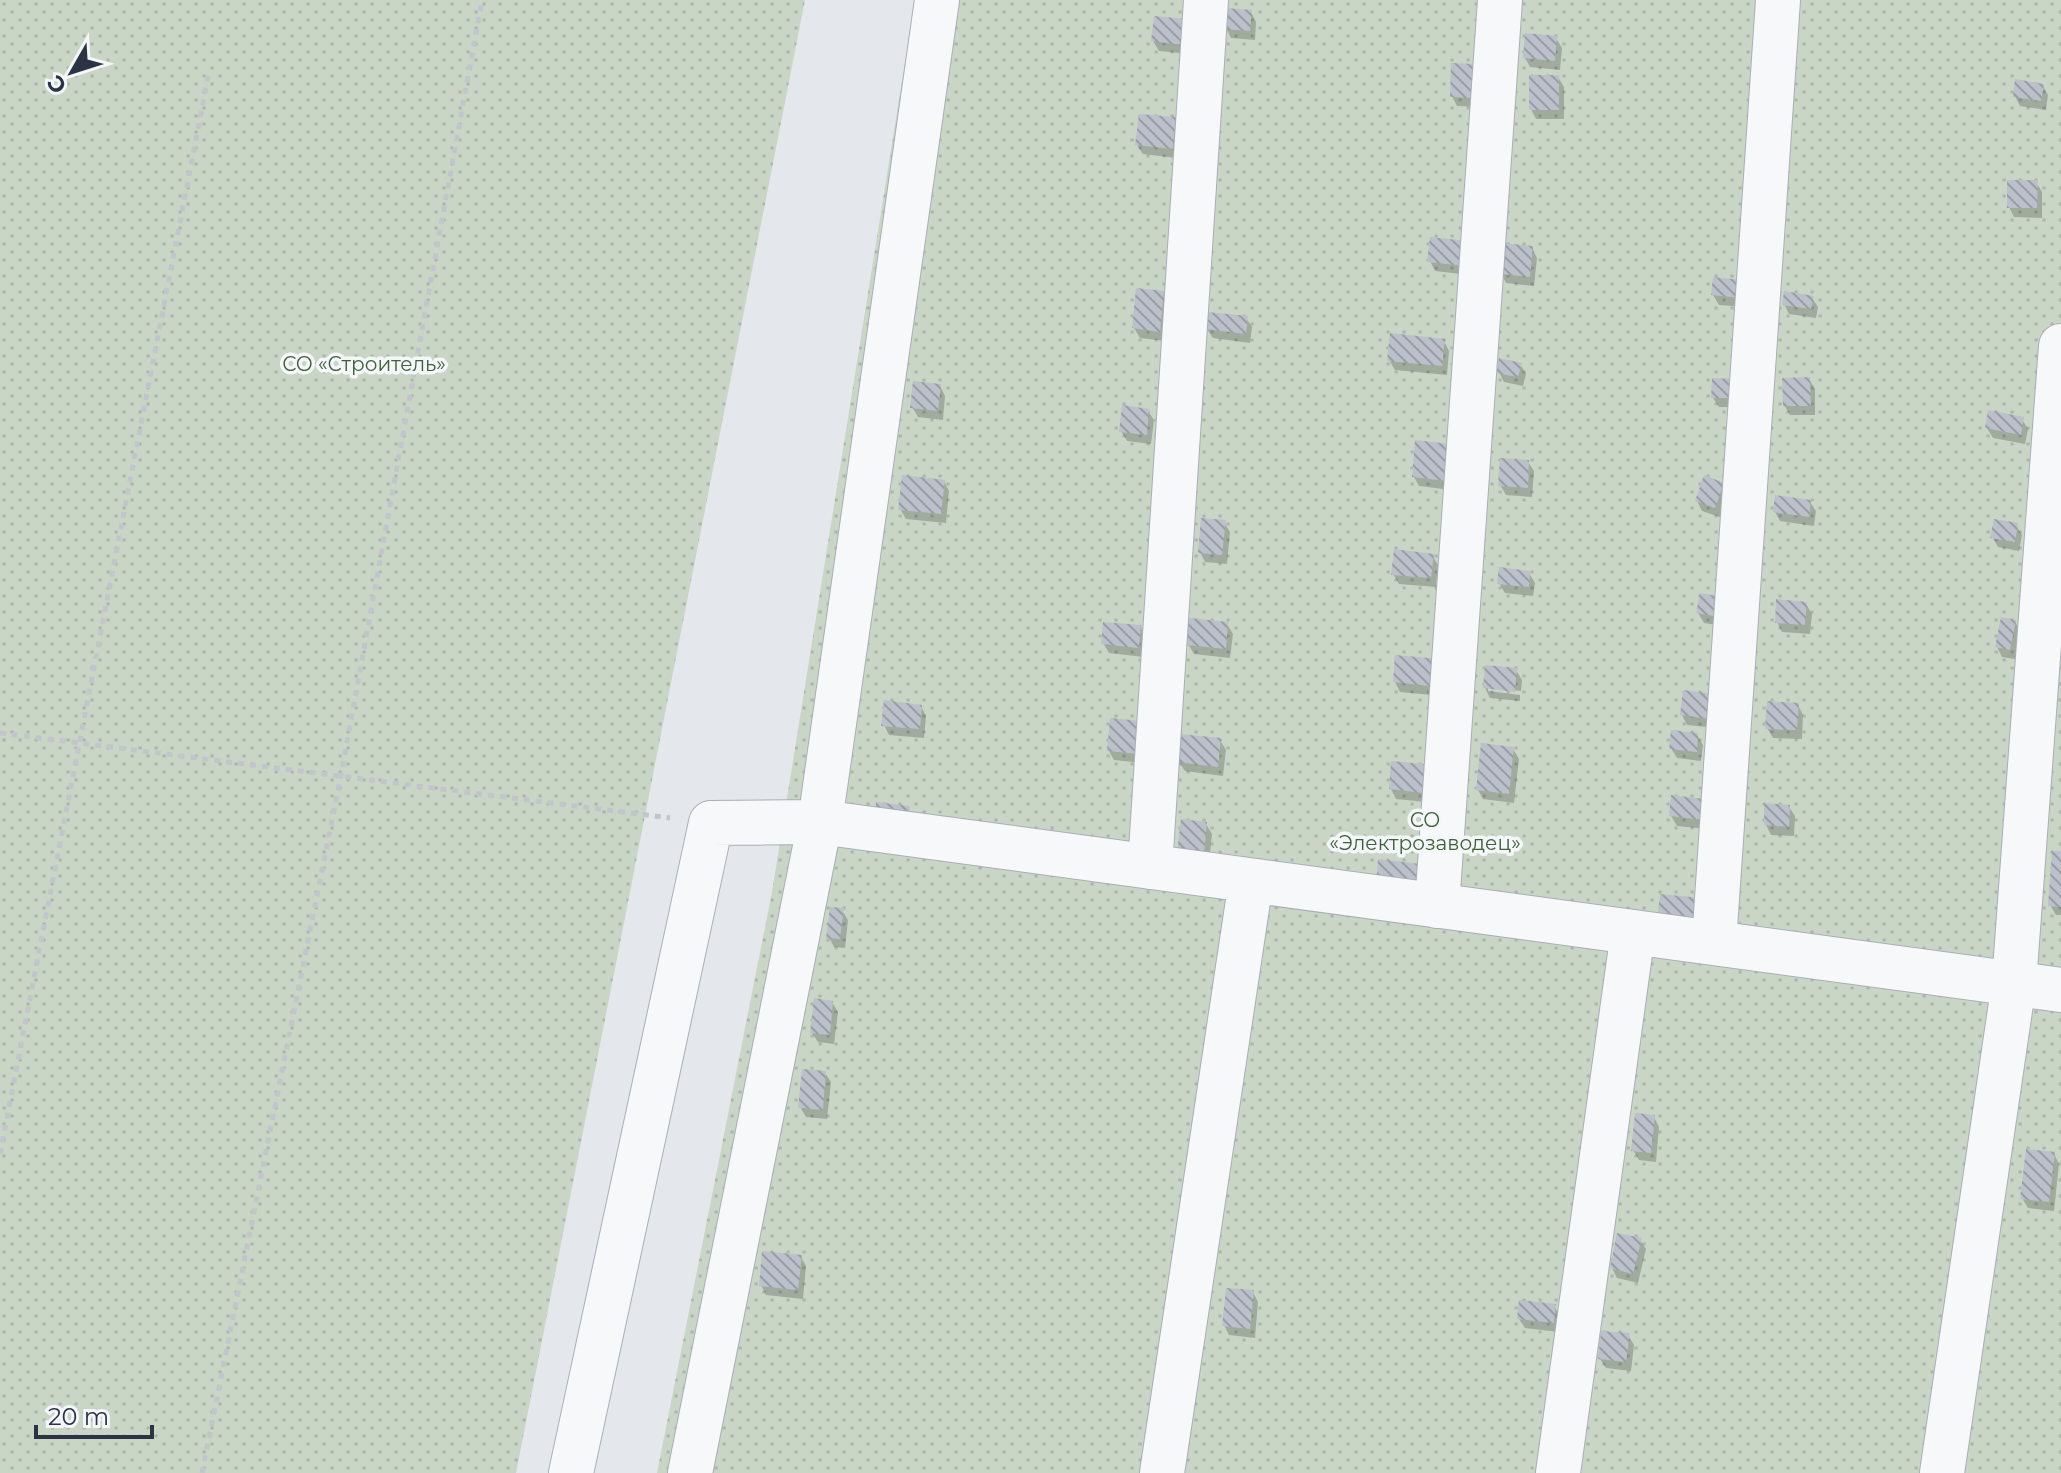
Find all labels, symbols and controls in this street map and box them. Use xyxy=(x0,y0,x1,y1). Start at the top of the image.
north arrow xyxy=(32,32,112,112)
text: С xyxy=(41,70,72,99)
park label: СО «Строитель» xyxy=(282,352,446,376)
park label: СО «Электрозаводец» xyxy=(1329,808,1521,855)
scale bar xyxy=(36,1389,152,1439)
text: 20 m xyxy=(48,1402,109,1431)

